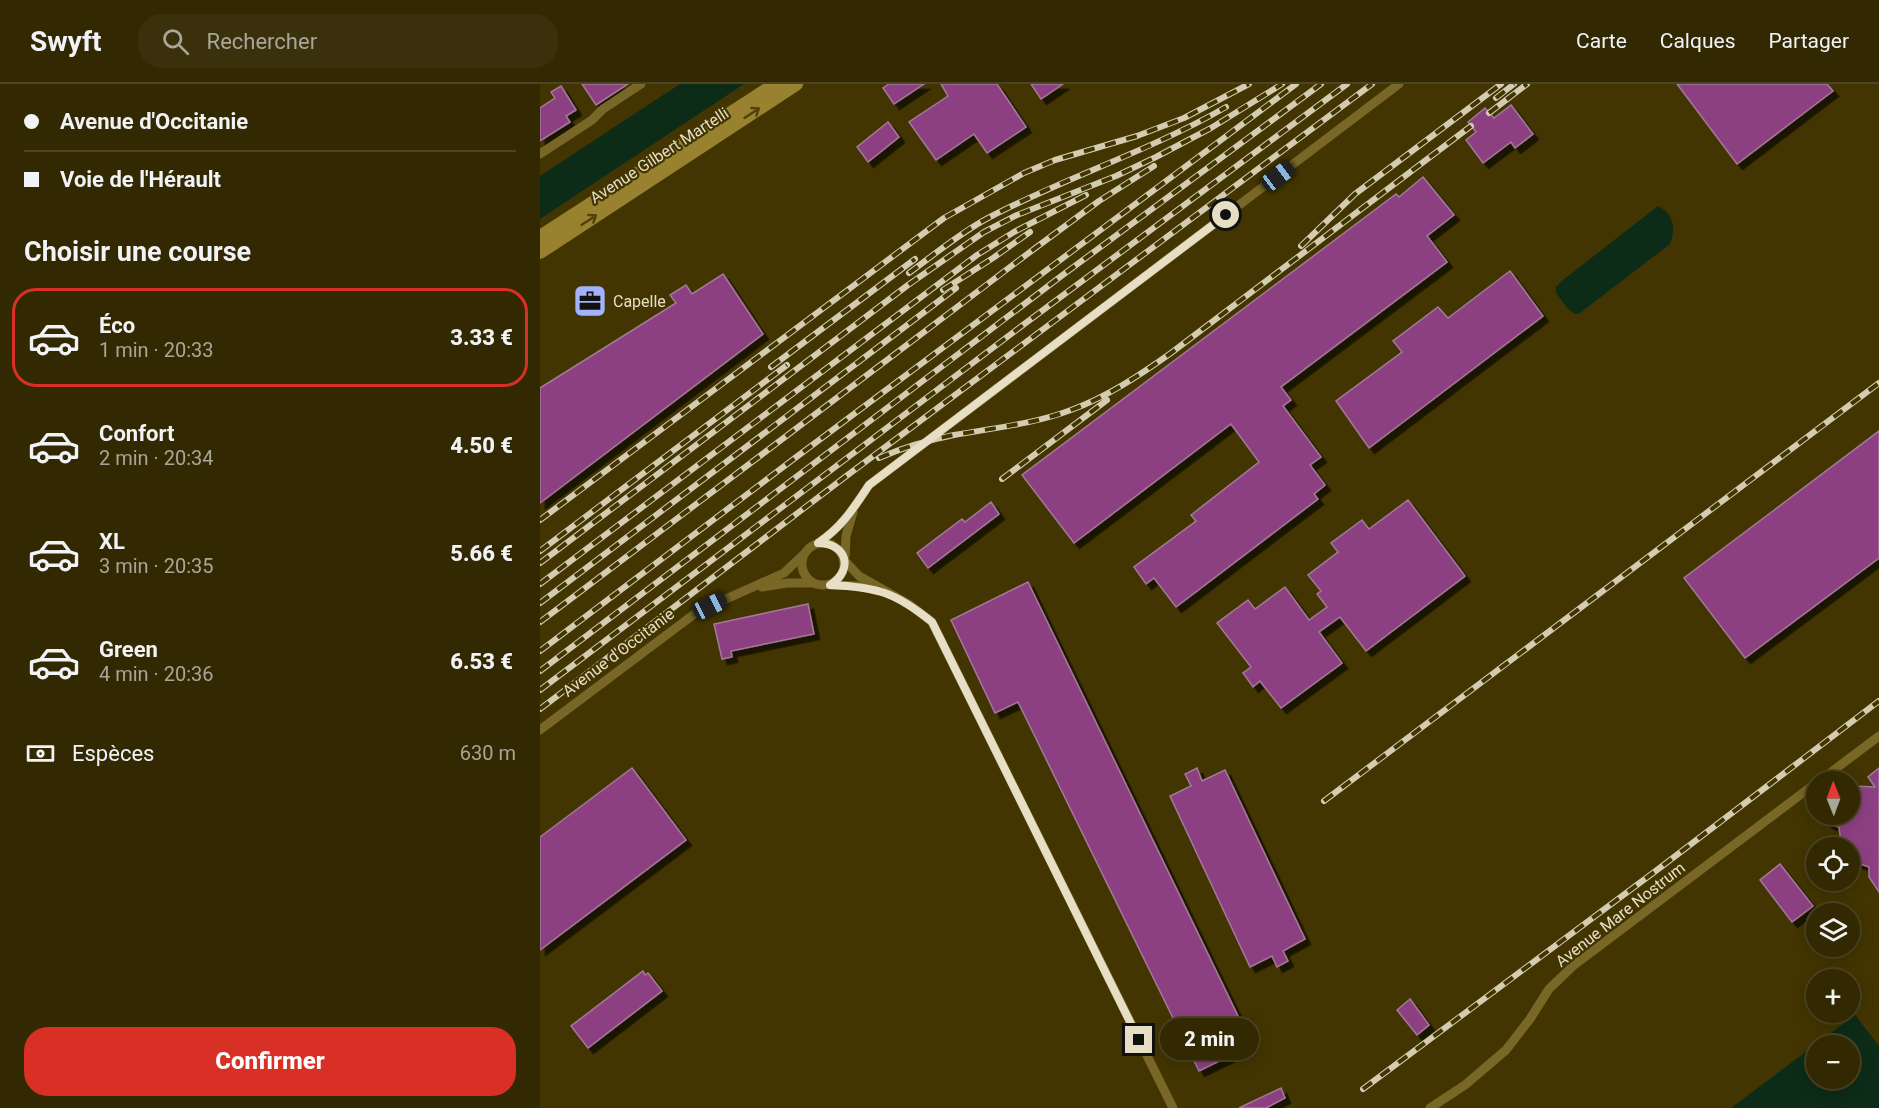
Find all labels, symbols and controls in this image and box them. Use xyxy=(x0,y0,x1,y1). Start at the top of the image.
search box xyxy=(138,14,558,68)
text: Swyft xyxy=(30,25,102,58)
icon: search xyxy=(159,25,192,58)
text: Rechercher xyxy=(207,29,317,54)
text: Carte xyxy=(1576,29,1627,53)
text: Calques xyxy=(1660,29,1735,53)
text: Partager xyxy=(1768,29,1849,53)
street label: Avenue Gilbert Martelli xyxy=(586,104,732,207)
one-way arrow xyxy=(743,107,760,119)
text: Avenue d'Occitanie xyxy=(60,109,248,134)
car xyxy=(1258,158,1298,194)
text: Voie de l'Hérault xyxy=(60,167,221,192)
route start xyxy=(1212,201,1239,228)
one-way arrow xyxy=(580,214,597,226)
text: Choisir une course xyxy=(24,236,251,268)
office icon: Capelle xyxy=(572,283,608,319)
place label: Capelle xyxy=(613,292,666,311)
icon: car xyxy=(27,311,81,365)
text: Éco xyxy=(99,313,135,338)
text: 3.33 € xyxy=(450,325,513,350)
text: 1 min · 20:33 xyxy=(99,338,214,362)
icon: car xyxy=(27,419,81,473)
text: Confort xyxy=(99,421,174,446)
text: 4.50 € xyxy=(450,433,513,458)
text: 2 min · 20:34 xyxy=(99,446,214,470)
icon: car xyxy=(27,527,81,581)
text: XL xyxy=(99,529,125,554)
text: 5.66 € xyxy=(450,541,513,566)
text: 3 min · 20:35 xyxy=(99,554,214,578)
car xyxy=(690,590,730,622)
street label: Avenue d'Occitanie xyxy=(559,604,678,701)
icon: car xyxy=(27,635,81,689)
text: Green xyxy=(99,637,158,662)
text: 6.53 € xyxy=(450,649,513,674)
text: 4 min · 20:36 xyxy=(99,662,214,686)
icon: cash xyxy=(24,737,57,770)
text: Espèces xyxy=(72,741,154,766)
text: 630 m xyxy=(460,741,516,765)
north arrow xyxy=(1806,771,1860,825)
map controls xyxy=(1806,771,1860,1089)
button: locate xyxy=(1806,837,1860,891)
street label: Avenue Mare Nostrum xyxy=(1552,858,1689,971)
button: layers xyxy=(1806,903,1860,957)
button: + xyxy=(1806,969,1860,1023)
callout: 2 min xyxy=(1160,1019,1259,1061)
route end xyxy=(1125,1026,1152,1053)
button: Confirmer xyxy=(24,1027,516,1096)
text: 2 min xyxy=(1184,1027,1235,1051)
button: − xyxy=(1806,1035,1860,1089)

